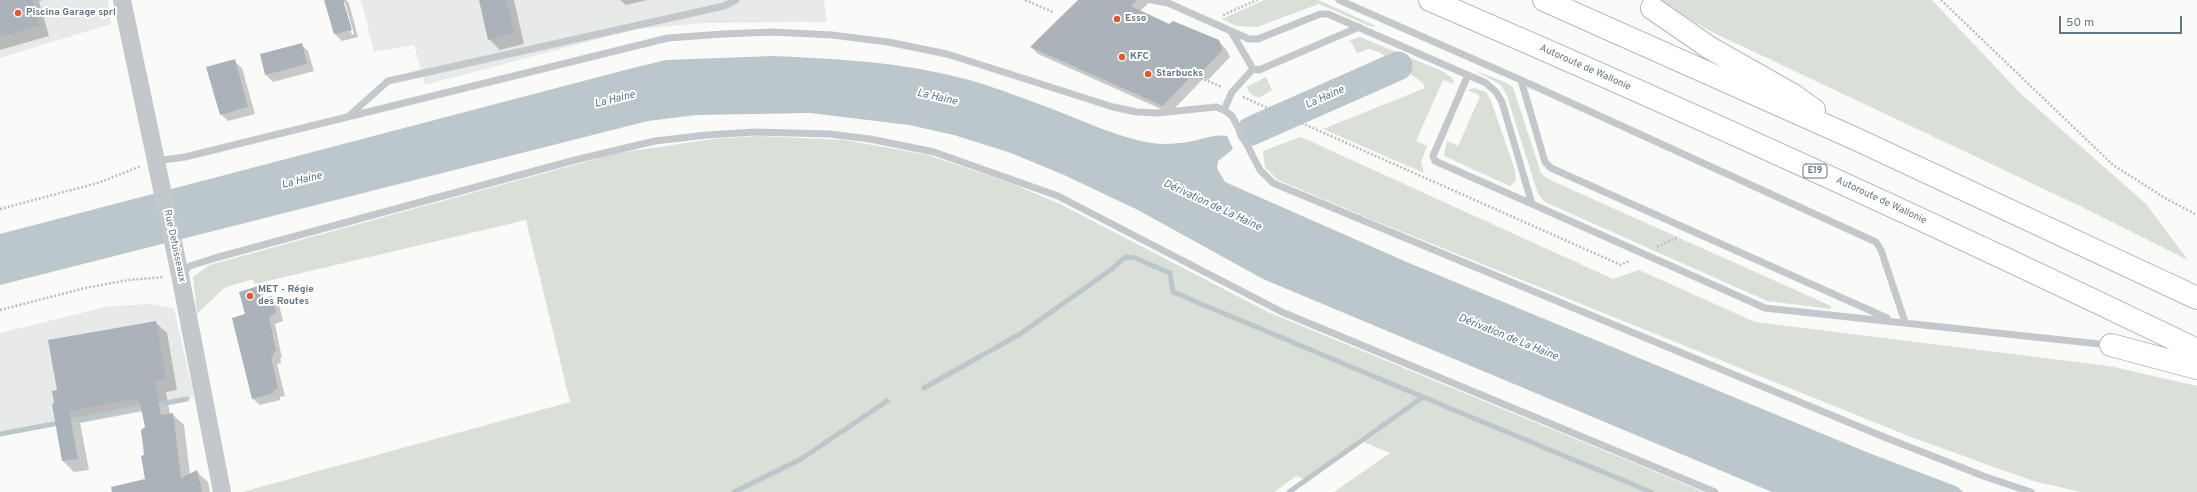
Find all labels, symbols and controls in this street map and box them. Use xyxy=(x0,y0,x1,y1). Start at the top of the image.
place label: Piscina Garage sprl xyxy=(26,7,116,19)
marker: Piscina Garage sprl xyxy=(13,8,23,18)
scale bar xyxy=(2061,8,2184,34)
place label: Esso xyxy=(1125,13,1146,25)
marker: Esso xyxy=(1112,14,1122,24)
text: 50 m xyxy=(2066,15,2094,31)
street label: Autoroute de Wallonie xyxy=(1537,42,1633,94)
place label: KFC xyxy=(1130,51,1149,63)
marker: KFC xyxy=(1117,52,1127,62)
place label: Starbucks xyxy=(1156,68,1203,80)
marker: Starbucks xyxy=(1143,69,1153,79)
water label: La Haine xyxy=(1303,84,1347,112)
water label: La Haine xyxy=(915,87,959,109)
water label: La Haine xyxy=(593,89,637,111)
road number: E19 xyxy=(1803,164,1827,178)
water label: La Haine xyxy=(280,170,324,192)
street label: Autoroute de Wallonie xyxy=(1834,175,1928,227)
water label: Dérivation de La Haine xyxy=(1161,178,1263,234)
street label: Rue Defuisseaux xyxy=(160,209,188,283)
place label: MET - Régie des Routes xyxy=(258,284,314,308)
marker: MET - Régie des Routes xyxy=(245,291,255,301)
water label: Dérivation de La Haine xyxy=(1456,312,1560,364)

